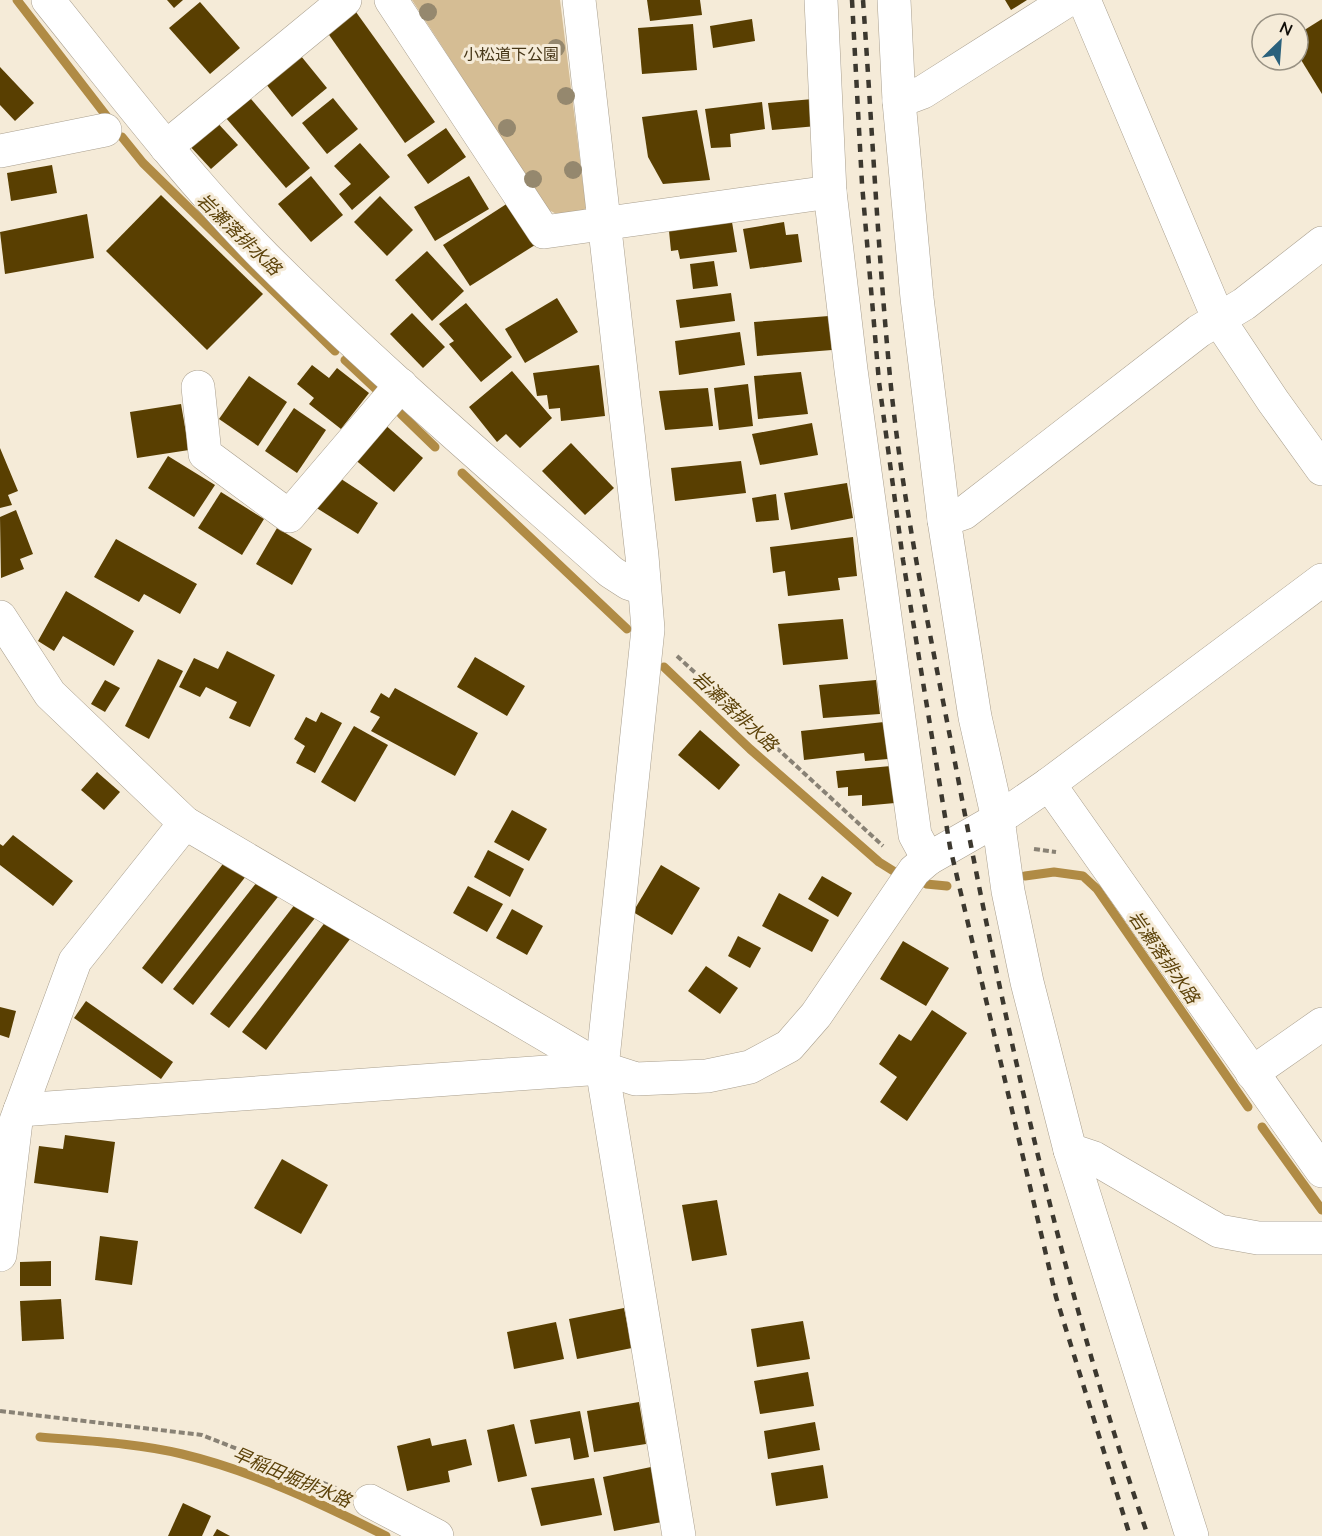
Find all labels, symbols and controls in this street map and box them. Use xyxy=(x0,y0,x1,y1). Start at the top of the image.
north arrow xyxy=(1250,12,1310,72)
text: N xyxy=(1277,17,1296,40)
park label: 小松道下公園 xyxy=(463,44,559,64)
water label: 岩瀬落排水路 xyxy=(192,188,287,281)
water label: 岩瀬落排水路 xyxy=(688,666,784,758)
water label: 岩瀬落排水路 xyxy=(1124,906,1206,1009)
water label: 早稲田堀排水路 xyxy=(230,1442,356,1513)

